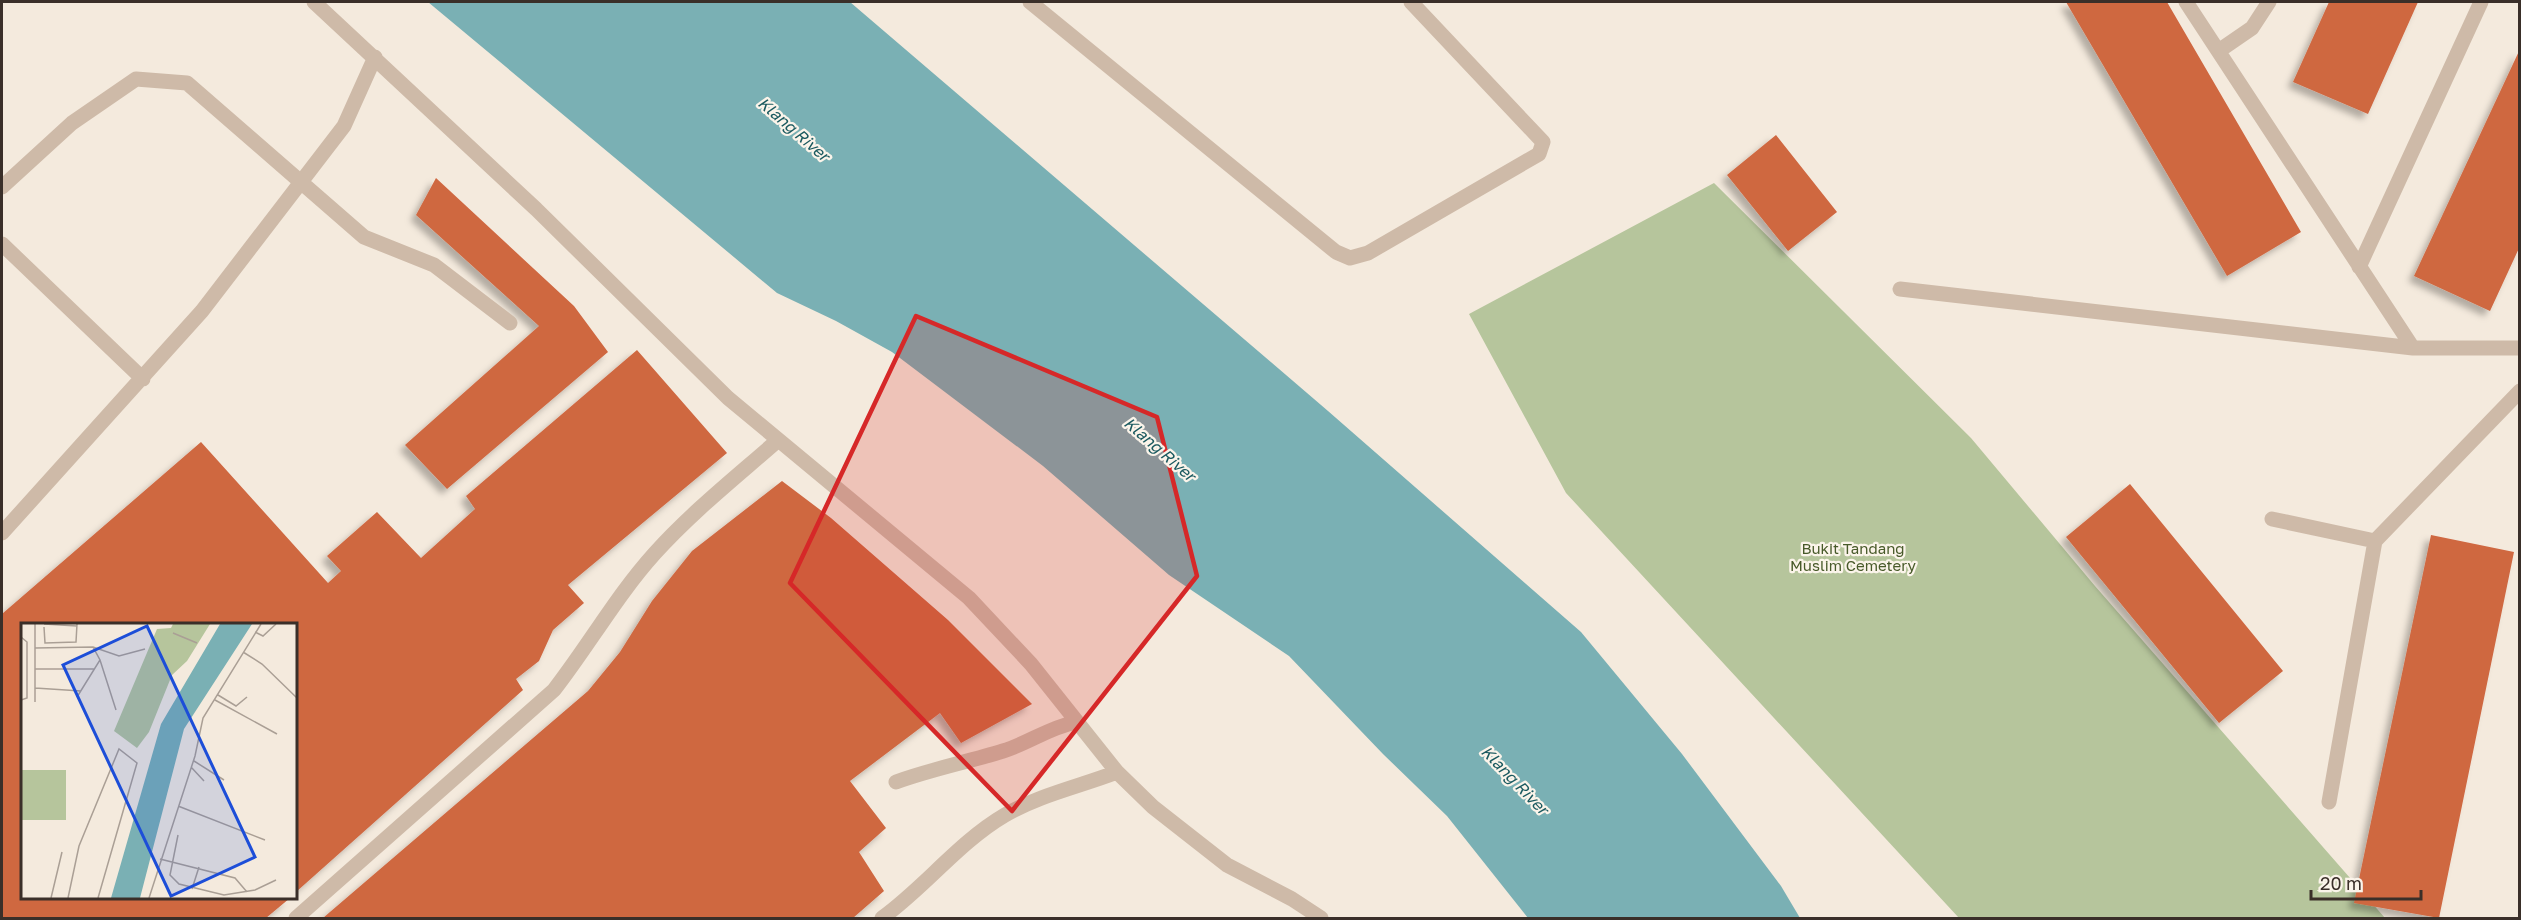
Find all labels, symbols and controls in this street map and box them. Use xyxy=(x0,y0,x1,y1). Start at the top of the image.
water label: Klang River xyxy=(754,93,836,167)
water label: Klang River xyxy=(1120,413,1202,487)
park label: Bukit Tandang Muslim Cemetery xyxy=(1790,539,1917,574)
inset map xyxy=(21,623,297,899)
water label: Klang River xyxy=(1477,741,1555,821)
scale bar xyxy=(2311,863,2420,901)
text: 20 m xyxy=(2320,872,2362,894)

